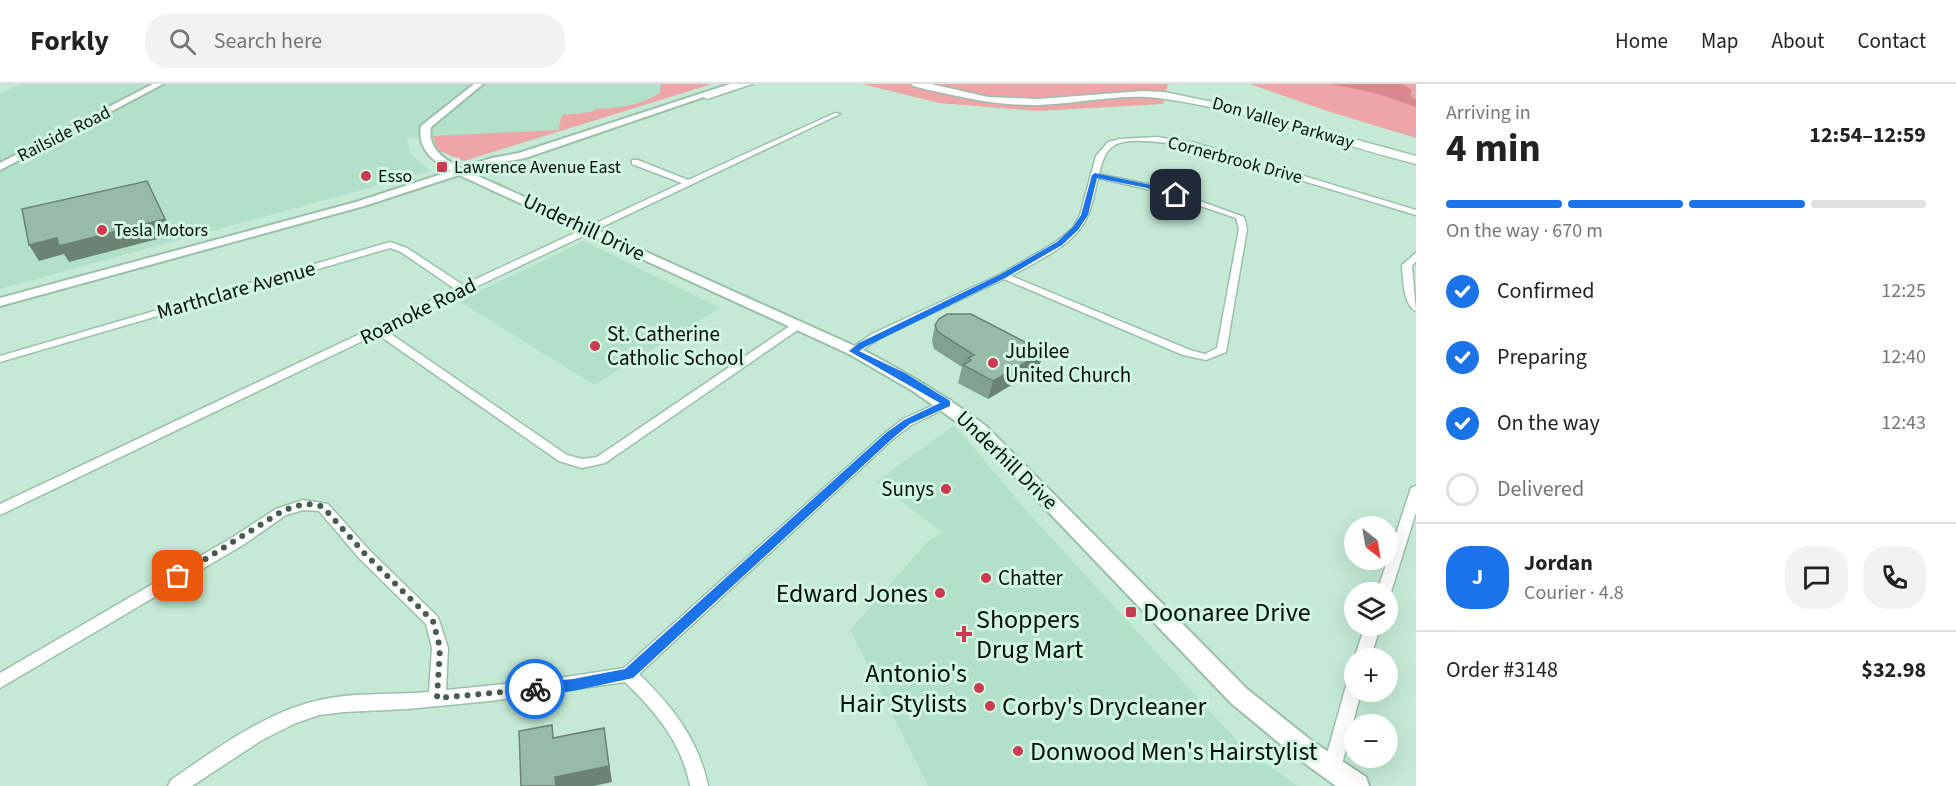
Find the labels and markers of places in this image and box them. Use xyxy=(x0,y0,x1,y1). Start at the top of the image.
place label: Lawrence Avenue East xyxy=(454,155,621,180)
marker: Lawrence Avenue East xyxy=(435,160,449,174)
place label: Esso xyxy=(378,164,412,189)
marker: Esso xyxy=(359,169,373,183)
pin xyxy=(1150,169,1201,220)
place label: Tesla Motors xyxy=(114,218,208,243)
marker: Tesla Motors xyxy=(95,223,109,237)
place label: St. Catherine Catholic School xyxy=(607,319,744,373)
place label: Jubilee United Church xyxy=(1005,336,1131,390)
marker: St. Catherine Catholic School xyxy=(588,339,602,353)
marker: Jubilee United Church xyxy=(986,356,1000,370)
place label: Sunys xyxy=(881,474,934,504)
marker: Sunys xyxy=(939,482,953,496)
pin xyxy=(152,550,203,601)
place label: Chatter xyxy=(998,563,1064,593)
marker: Chatter xyxy=(979,571,993,585)
place label: Edward Jones xyxy=(776,575,928,612)
marker: Edward Jones xyxy=(933,586,947,600)
place label: Doonaree Drive xyxy=(1143,594,1311,631)
place label: Shoppers Drug Mart xyxy=(976,601,1083,668)
marker: Doonaree Drive xyxy=(1124,605,1138,619)
marker: Shoppers Drug Mart xyxy=(957,627,971,641)
place label: Antonio's Hair Stylists xyxy=(839,655,967,722)
marker: Antonio's Hair Stylists xyxy=(972,681,986,695)
place label: Corby's Drycleaner xyxy=(1002,688,1207,725)
marker: Corby's Drycleaner xyxy=(983,699,997,713)
place label: Donwood Men's Hairstylist xyxy=(1030,733,1318,770)
marker: Donwood Men's Hairstylist xyxy=(1011,744,1025,758)

